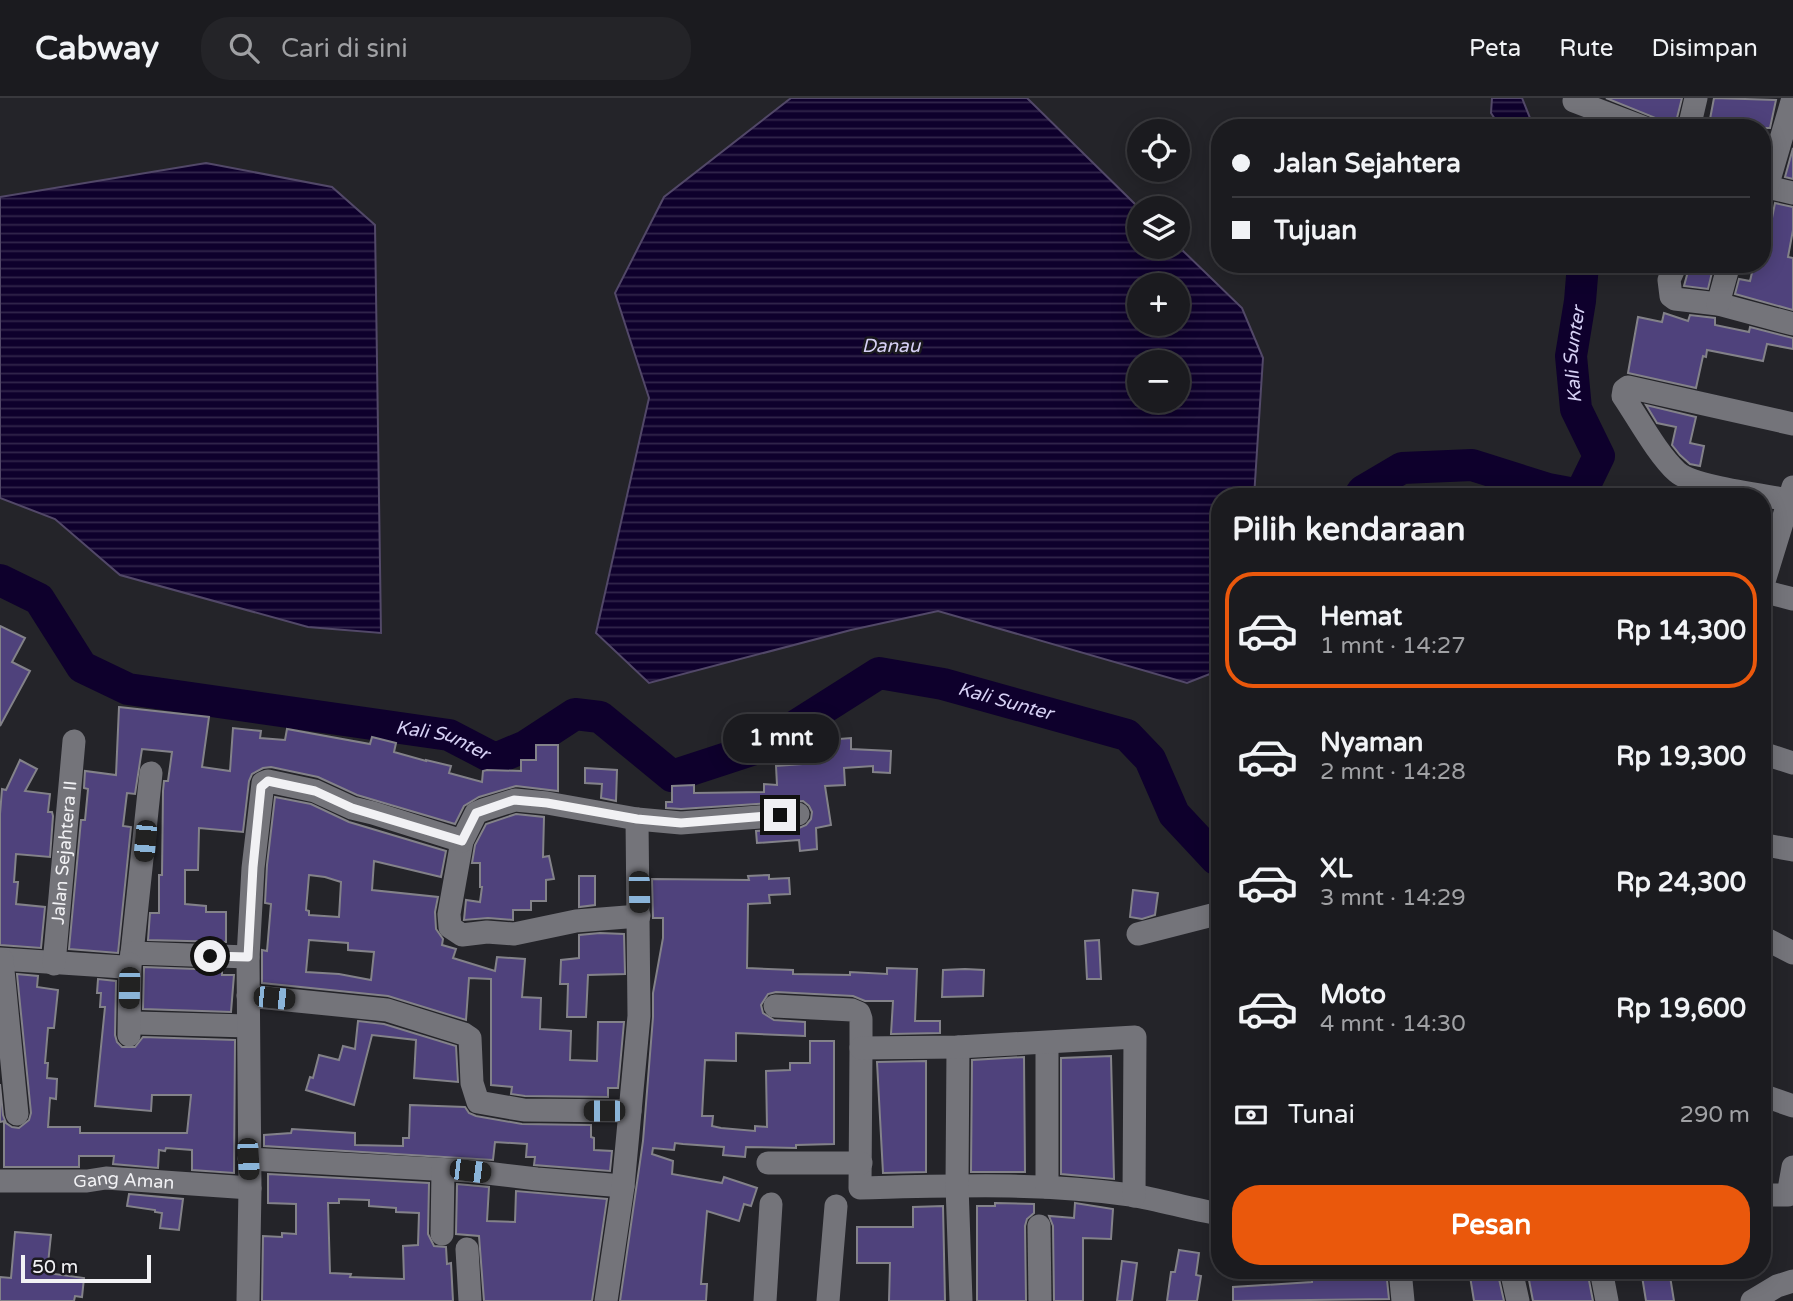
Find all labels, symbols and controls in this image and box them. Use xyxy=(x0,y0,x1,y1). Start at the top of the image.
search box xyxy=(201,17,691,80)
text: Cabway xyxy=(35,29,159,68)
icon: search xyxy=(225,29,263,67)
text: Cari di sini xyxy=(281,33,408,64)
text: Peta xyxy=(1469,34,1521,63)
text: Rute xyxy=(1559,34,1613,63)
text: Disimpan xyxy=(1651,34,1758,63)
map controls xyxy=(1127,119,1190,413)
button: locate xyxy=(1127,119,1190,182)
text: Jalan Sejahtera xyxy=(1274,148,1461,179)
button: layers xyxy=(1127,196,1190,259)
text: Tujuan xyxy=(1274,215,1357,246)
button: + xyxy=(1127,273,1190,336)
water label: Kali Sunter xyxy=(1560,302,1590,404)
water label: Danau xyxy=(862,335,922,357)
button: − xyxy=(1127,350,1190,413)
text: Pilih kendaraan xyxy=(1232,511,1466,549)
icon: car xyxy=(1236,599,1299,662)
text: Hemat xyxy=(1320,601,1402,632)
text: Rp 14,300 xyxy=(1616,615,1746,646)
text: 1 mnt · 14:27 xyxy=(1320,632,1466,660)
water label: Kali Sunter xyxy=(955,678,1058,726)
callout: 1 mnt xyxy=(722,714,838,762)
water label: Kali Sunter xyxy=(394,716,495,766)
text: 1 mnt xyxy=(749,724,813,752)
icon: car xyxy=(1236,725,1299,788)
text: Nyaman xyxy=(1320,727,1423,758)
text: Rp 19,300 xyxy=(1616,741,1746,772)
text: 2 mnt · 14:28 xyxy=(1320,758,1466,786)
street label: Jalan Sejahtera II xyxy=(47,780,81,925)
route end xyxy=(764,799,796,831)
car xyxy=(133,819,158,863)
icon: car xyxy=(1236,851,1299,914)
text: XL xyxy=(1320,853,1352,884)
text: Rp 24,300 xyxy=(1616,867,1746,898)
car xyxy=(629,871,650,913)
text: 3 mnt · 14:29 xyxy=(1320,884,1466,912)
route start xyxy=(194,940,226,972)
car xyxy=(119,967,140,1009)
icon: car xyxy=(1236,977,1299,1040)
text: Moto xyxy=(1320,979,1386,1010)
car xyxy=(253,985,296,1011)
text: Rp 19,600 xyxy=(1616,993,1746,1024)
text: 4 mnt · 14:30 xyxy=(1320,1010,1466,1038)
icon: cash xyxy=(1232,1096,1270,1134)
text: Tunai xyxy=(1288,1099,1355,1130)
car xyxy=(584,1101,626,1122)
text: 290 m xyxy=(1680,1101,1750,1129)
car xyxy=(237,1137,260,1181)
car xyxy=(448,1158,493,1184)
street label: Gang Aman xyxy=(73,1167,175,1194)
button: Pesan xyxy=(1232,1185,1750,1265)
scale bar xyxy=(21,1252,150,1284)
text: 50 m xyxy=(32,1256,78,1278)

